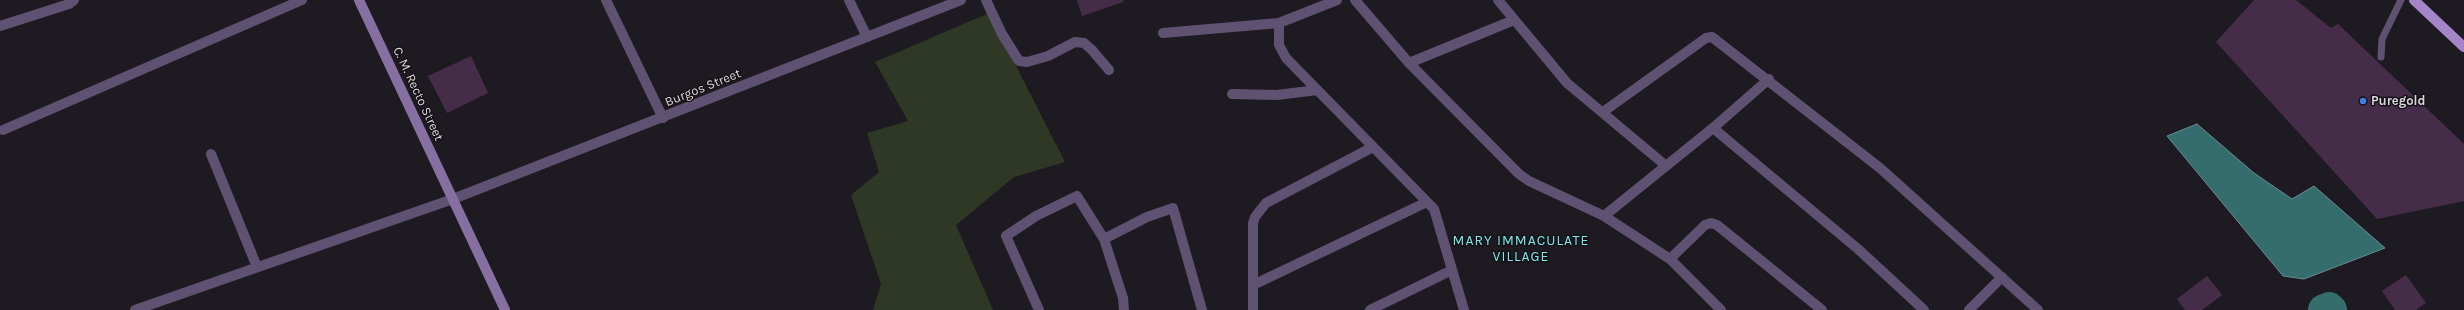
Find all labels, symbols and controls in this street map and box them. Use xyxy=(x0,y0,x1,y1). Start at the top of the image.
street label: C. M. Recto Street xyxy=(389,45,447,143)
street label: Burgos Street xyxy=(663,66,743,110)
place label: Puregold xyxy=(2371,93,2426,109)
marker: Puregold xyxy=(2358,96,2368,106)
district label: MARY IMMACULATE VILLAGE xyxy=(1453,233,1589,266)

